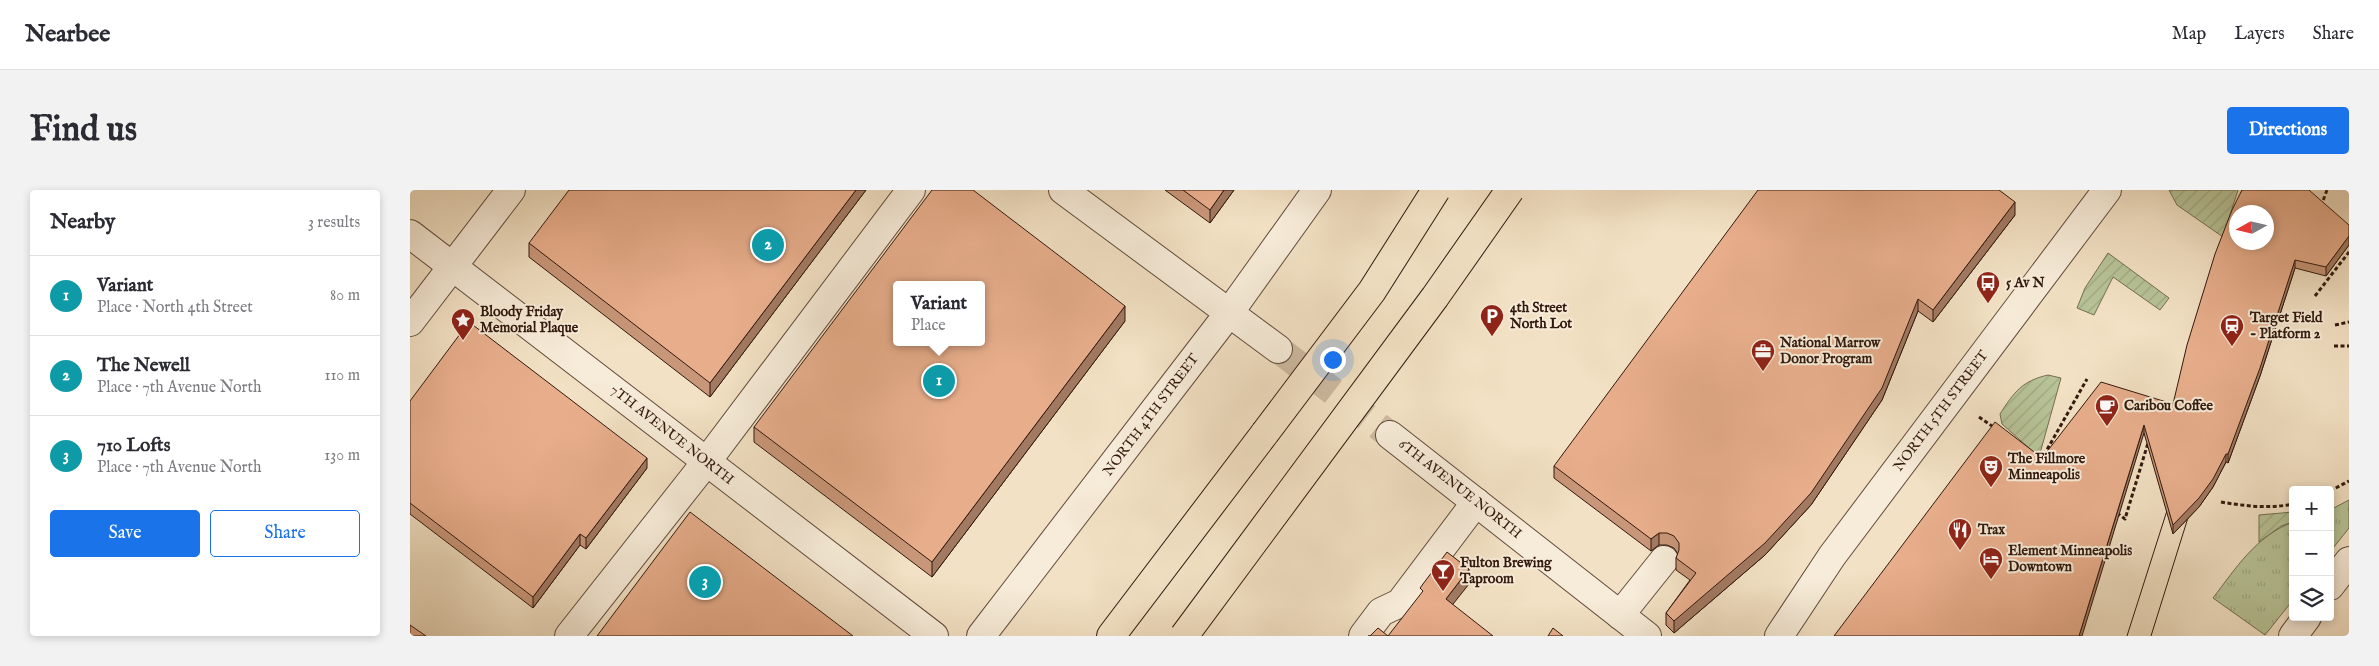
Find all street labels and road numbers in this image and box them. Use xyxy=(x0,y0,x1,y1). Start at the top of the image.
street label: NORTH 5TH STREET xyxy=(1890,346,1993,475)
street label: NORTH 4TH STREET xyxy=(1099,350,1203,480)
street label: 7TH AVENUE NORTH xyxy=(606,381,738,489)
street label: 6TH AVENUE NORTH xyxy=(1395,435,1525,543)

